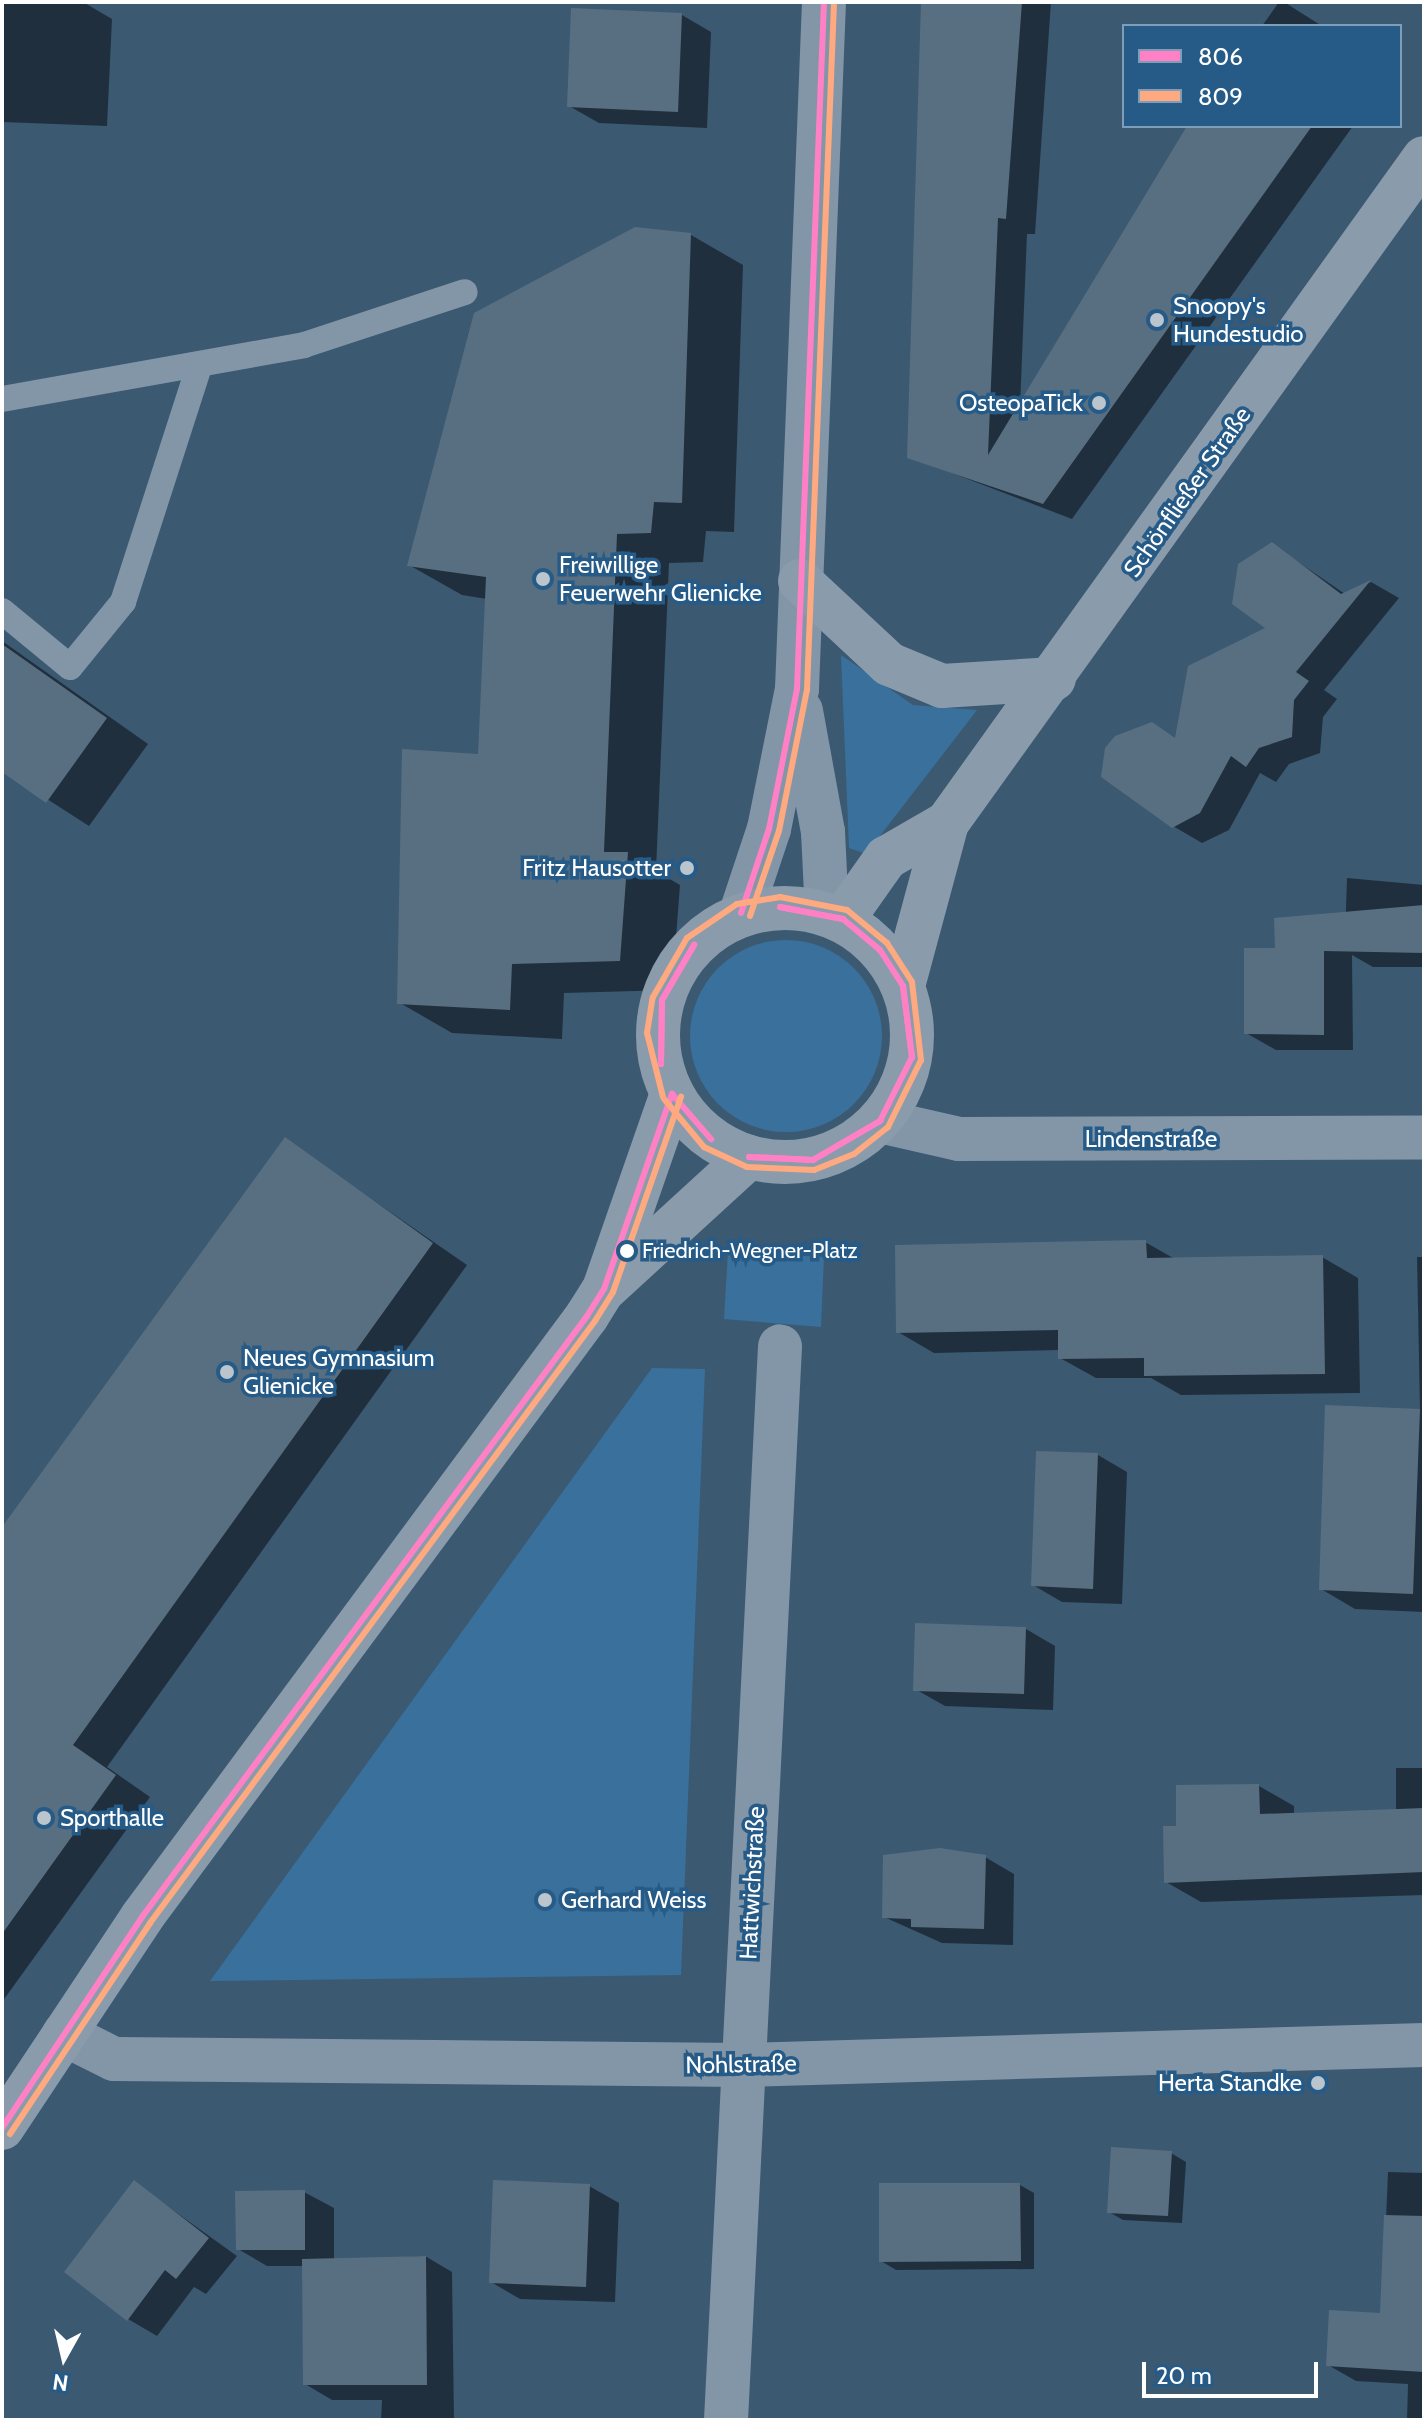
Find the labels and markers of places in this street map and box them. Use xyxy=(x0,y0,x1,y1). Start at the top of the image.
place label: Snoopy's Hundestudio xyxy=(1173,292,1303,348)
marker: Snoopy's Hundestudio xyxy=(1148,311,1166,329)
place label: OsteopaTick xyxy=(959,389,1083,417)
marker: OsteopaTick xyxy=(1090,394,1108,412)
place label: Freiwillige Feuerwehr Glienicke xyxy=(559,551,762,607)
marker: Freiwillige Feuerwehr Glienicke xyxy=(534,570,552,588)
place label: Fritz Hausotter xyxy=(522,854,671,882)
marker: Fritz Hausotter xyxy=(678,859,696,877)
place label: Friedrich-Wegner-Platz xyxy=(642,1238,858,1264)
marker: Friedrich-Wegner-Platz xyxy=(619,1243,635,1259)
place label: Neues Gymnasium Glienicke xyxy=(243,1344,435,1400)
marker: Neues Gymnasium Glienicke xyxy=(218,1363,236,1381)
place label: Sporthalle xyxy=(60,1804,164,1832)
marker: Sporthalle xyxy=(35,1809,53,1827)
place label: Gerhard Weiss xyxy=(561,1886,706,1914)
marker: Gerhard Weiss xyxy=(536,1891,554,1909)
place label: Herta Standke xyxy=(1158,2069,1302,2097)
marker: Herta Standke xyxy=(1309,2074,1327,2092)

